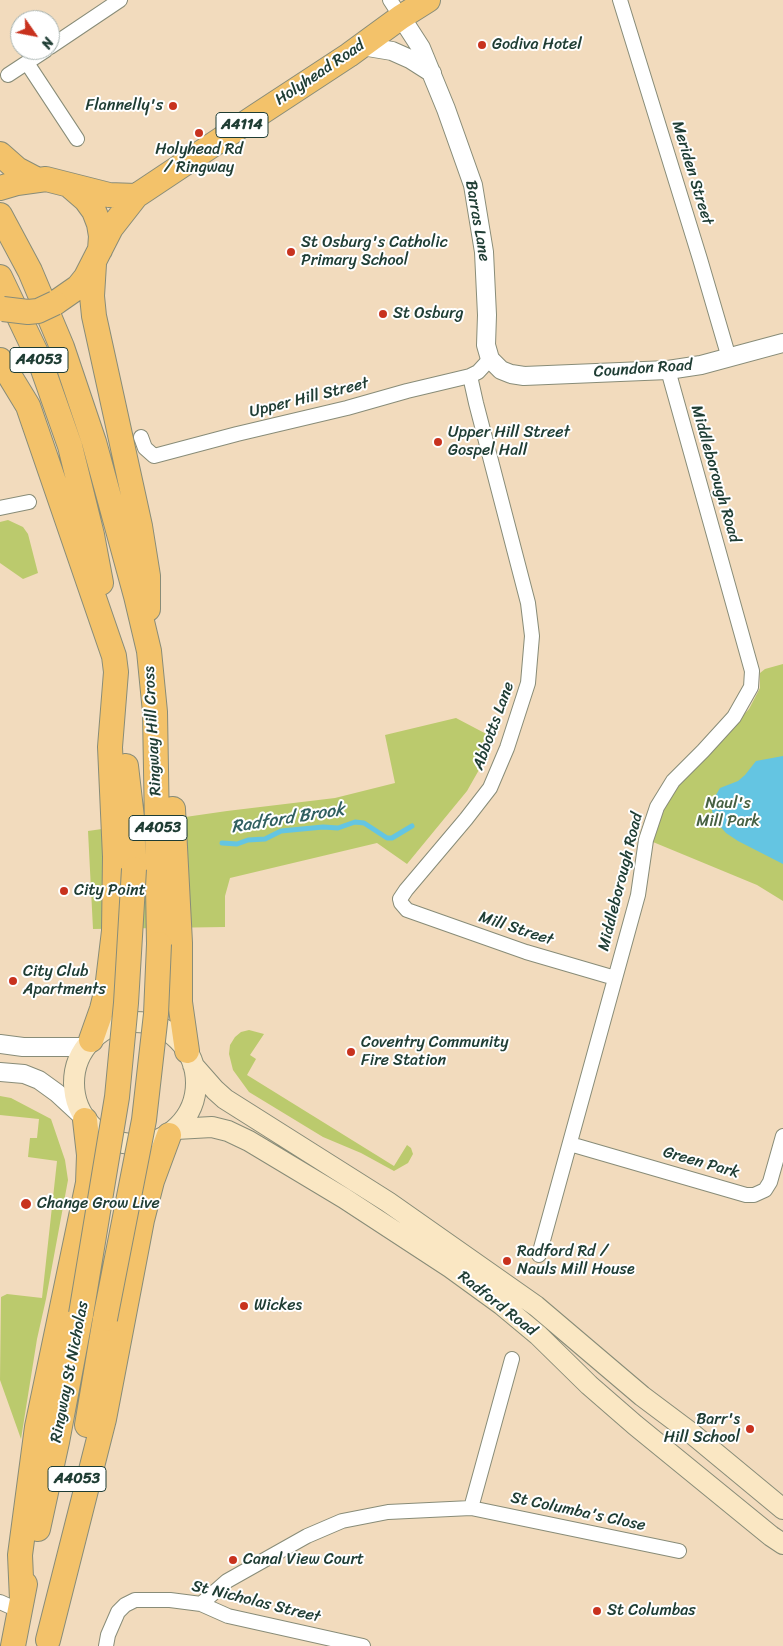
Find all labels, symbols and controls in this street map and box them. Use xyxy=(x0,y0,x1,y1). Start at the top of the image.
north arrow xyxy=(10,10,60,60)
text: N xyxy=(34,32,60,54)
place label: Godiva Hotel xyxy=(492,35,582,55)
street label: Holyhead Road xyxy=(272,36,368,110)
marker: Godiva Hotel xyxy=(476,39,488,51)
place label: Flannelly's xyxy=(85,96,163,116)
marker: Flannelly's xyxy=(167,100,179,112)
road number: A4114 xyxy=(216,112,268,138)
street label: Meriden Street xyxy=(667,119,717,227)
marker: Holyhead Rd / Ringway xyxy=(193,127,205,139)
place label: Holyhead Rd / Ringway xyxy=(155,140,243,178)
street label: Barras Lane xyxy=(460,179,494,263)
place label: St Osburg's Catholic Primary School xyxy=(301,233,448,271)
marker: St Osburg's Catholic Primary School xyxy=(285,246,297,258)
place label: St Osburg xyxy=(393,304,464,324)
marker: St Osburg xyxy=(377,308,389,320)
road number: A4053 xyxy=(10,348,68,372)
street label: Coundon Road xyxy=(593,356,693,382)
street label: Upper Hill Street xyxy=(248,374,370,422)
street label: Middleborough Road xyxy=(686,403,744,545)
place label: Upper Hill Street Gospel Hall xyxy=(448,423,570,461)
marker: Upper Hill Street Gospel Hall xyxy=(432,436,444,448)
street label: Ringway Hill Cross xyxy=(140,666,166,796)
street label: Abbotts Lane xyxy=(469,679,519,773)
park label: Naul's Mill Park xyxy=(696,794,760,832)
water label: Radford Brook xyxy=(230,799,346,839)
street label: Middleborough Road xyxy=(595,811,647,953)
road number: A4053 xyxy=(129,816,187,840)
place label: City Point xyxy=(74,881,146,901)
marker: City Point xyxy=(58,885,70,897)
street label: Mill Street xyxy=(476,908,556,950)
place label: City Club Apartments xyxy=(23,962,106,1000)
marker: City Club Apartments xyxy=(7,975,19,987)
place label: Coventry Community Fire Station xyxy=(361,1033,509,1071)
marker: Coventry Community Fire Station xyxy=(345,1046,357,1058)
street label: Green Park xyxy=(661,1143,741,1183)
place label: Change Grow Live xyxy=(37,1194,160,1214)
marker: Change Grow Live xyxy=(19,1197,33,1211)
place label: Radford Rd / Nauls Mill House xyxy=(517,1242,635,1280)
marker: Radford Rd / Nauls Mill House xyxy=(501,1255,513,1267)
street label: Radford Road xyxy=(454,1267,540,1341)
place label: Wickes xyxy=(254,1296,302,1316)
street label: Ringway St Nicholas xyxy=(47,1300,93,1444)
marker: Wickes xyxy=(238,1300,250,1312)
place label: Barr's Hill School xyxy=(664,1410,740,1448)
marker: Barr's Hill School xyxy=(744,1423,756,1435)
road number: A4053 xyxy=(48,1466,106,1492)
street label: St Columba's Close xyxy=(509,1488,647,1536)
place label: Canal View Court xyxy=(243,1550,364,1570)
marker: Canal View Court xyxy=(227,1554,239,1566)
street label: St Nicholas Street xyxy=(190,1577,322,1627)
place label: St Columbas xyxy=(607,1601,696,1621)
marker: St Columbas xyxy=(591,1605,603,1617)

